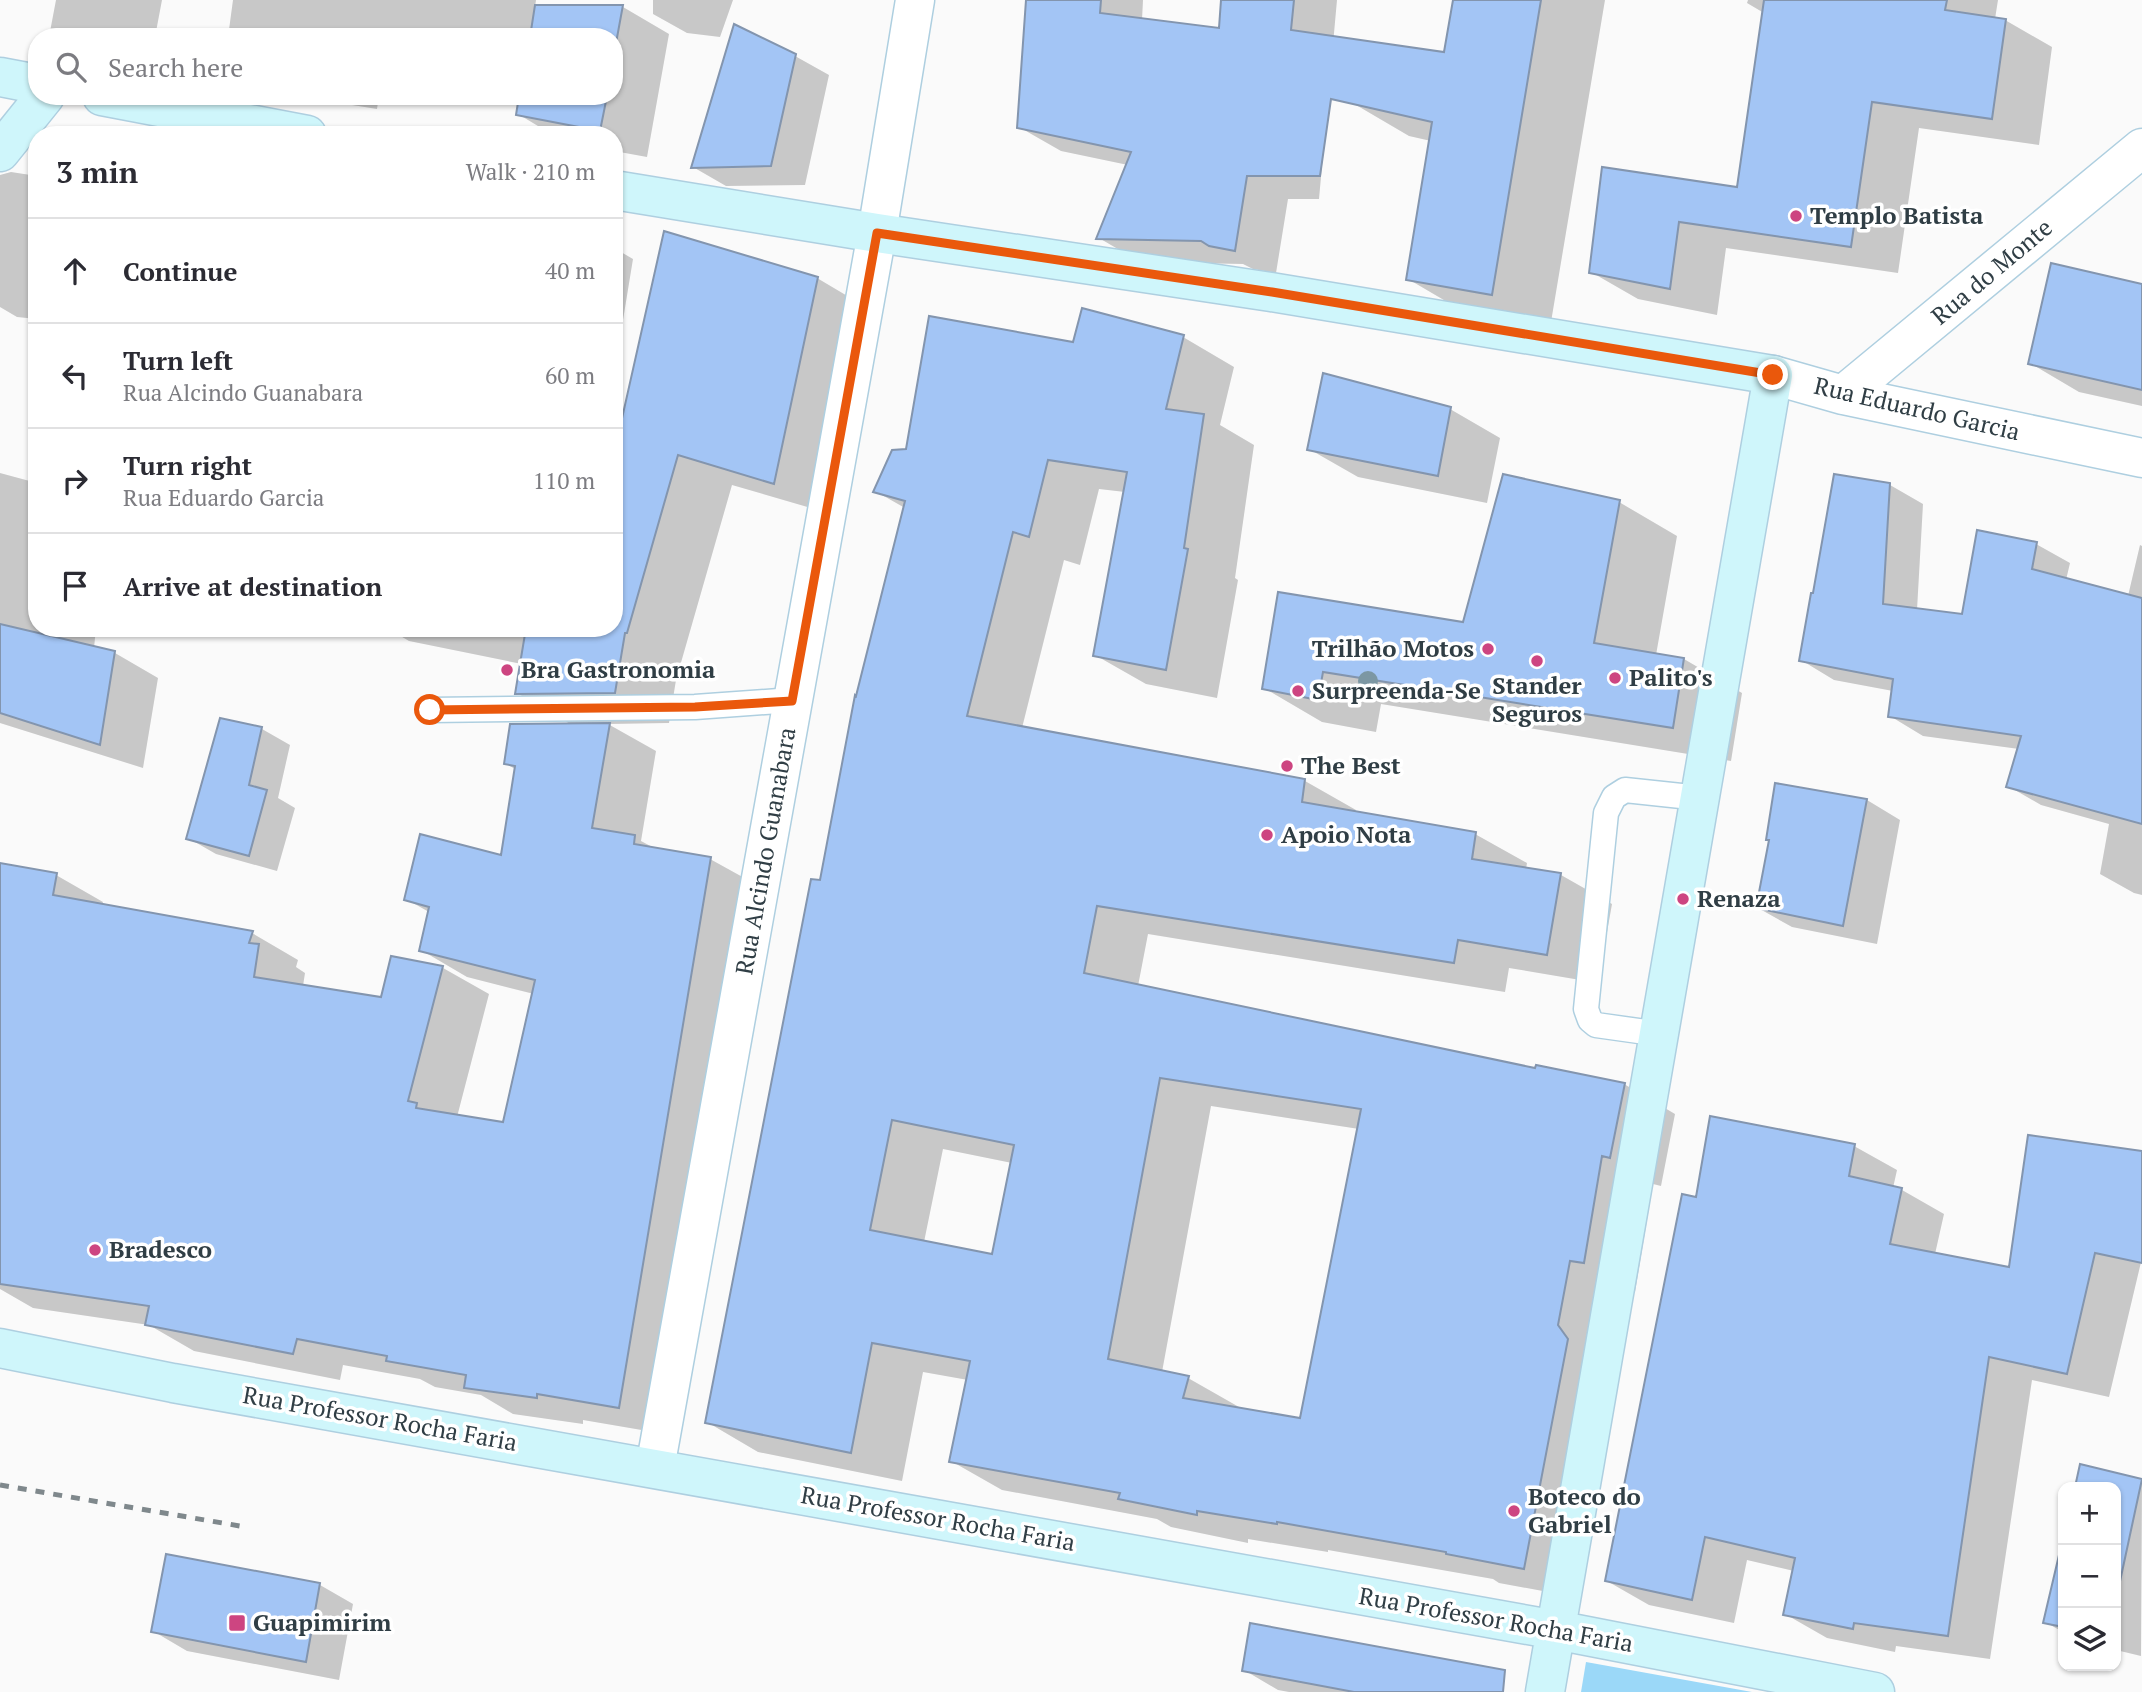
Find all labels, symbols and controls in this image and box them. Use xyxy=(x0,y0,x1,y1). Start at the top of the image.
search box xyxy=(28,28,623,105)
icon: search xyxy=(52,48,90,86)
text: Search here xyxy=(108,50,243,84)
text: 3 min xyxy=(56,152,138,192)
text: Walk · 210 m xyxy=(466,156,595,187)
place label: Templo Batista xyxy=(1810,199,1984,231)
marker: Templo Batista xyxy=(1788,208,1804,224)
street label: Rua do Monte xyxy=(1924,211,2059,331)
icon: ahead xyxy=(56,252,94,290)
text: Continue xyxy=(123,254,237,288)
text: 40 m xyxy=(545,255,595,286)
text: Turn left xyxy=(123,343,233,377)
icon: left xyxy=(56,357,94,395)
route end xyxy=(1757,359,1788,390)
text: 60 m xyxy=(545,360,595,391)
street label: Rua Eduardo Garcia xyxy=(1811,369,2023,447)
text: Rua Alcindo Guanabara xyxy=(123,377,363,408)
text: Turn right xyxy=(123,448,252,482)
icon: right xyxy=(56,462,94,500)
text: 110 m xyxy=(533,465,595,496)
text: Rua Eduardo Garcia xyxy=(123,482,324,513)
icon: arrive xyxy=(56,567,94,605)
text: Arrive at destination xyxy=(123,569,382,603)
place label: Trilhão Motos xyxy=(1312,632,1474,664)
marker: Trilhão Motos xyxy=(1480,641,1496,657)
place label: Bra Gastronomia xyxy=(521,653,716,685)
marker: Stander Seguros xyxy=(1529,653,1545,669)
place label: Palito's xyxy=(1629,661,1713,693)
marker: Bra Gastronomia xyxy=(499,662,515,678)
place label: Stander Seguros xyxy=(1492,669,1582,729)
marker: Palito's xyxy=(1607,670,1623,686)
place label: Surpreenda-Se xyxy=(1312,674,1481,706)
marker: Surpreenda-Se xyxy=(1290,683,1306,699)
route start xyxy=(414,694,445,725)
street label: Rua Alcindo Guanabara xyxy=(728,725,803,977)
place label: The Best xyxy=(1301,749,1401,781)
marker: The Best xyxy=(1279,758,1295,774)
place label: Apoio Nota xyxy=(1281,818,1412,850)
marker: Apoio Nota xyxy=(1259,827,1275,843)
place label: Renaza xyxy=(1697,882,1781,914)
marker: Renaza xyxy=(1675,891,1691,907)
place label: Bradesco xyxy=(109,1233,212,1265)
marker: Bradesco xyxy=(87,1242,103,1258)
street label: Rua Professor Rocha Faria xyxy=(241,1378,520,1458)
street label: Rua Professor Rocha Faria xyxy=(799,1478,1078,1558)
place label: Boteco do Gabriel xyxy=(1528,1480,1641,1540)
map controls xyxy=(2058,1482,2121,1671)
button: + xyxy=(2058,1482,2121,1545)
marker: Boteco do Gabriel xyxy=(1506,1503,1522,1519)
button: − xyxy=(2058,1545,2121,1608)
street label: Rua Professor Rocha Faria xyxy=(1357,1579,1636,1659)
place label: Guapimirim xyxy=(253,1606,392,1638)
button: layers xyxy=(2058,1608,2121,1671)
marker: Guapimirim xyxy=(227,1613,247,1633)

